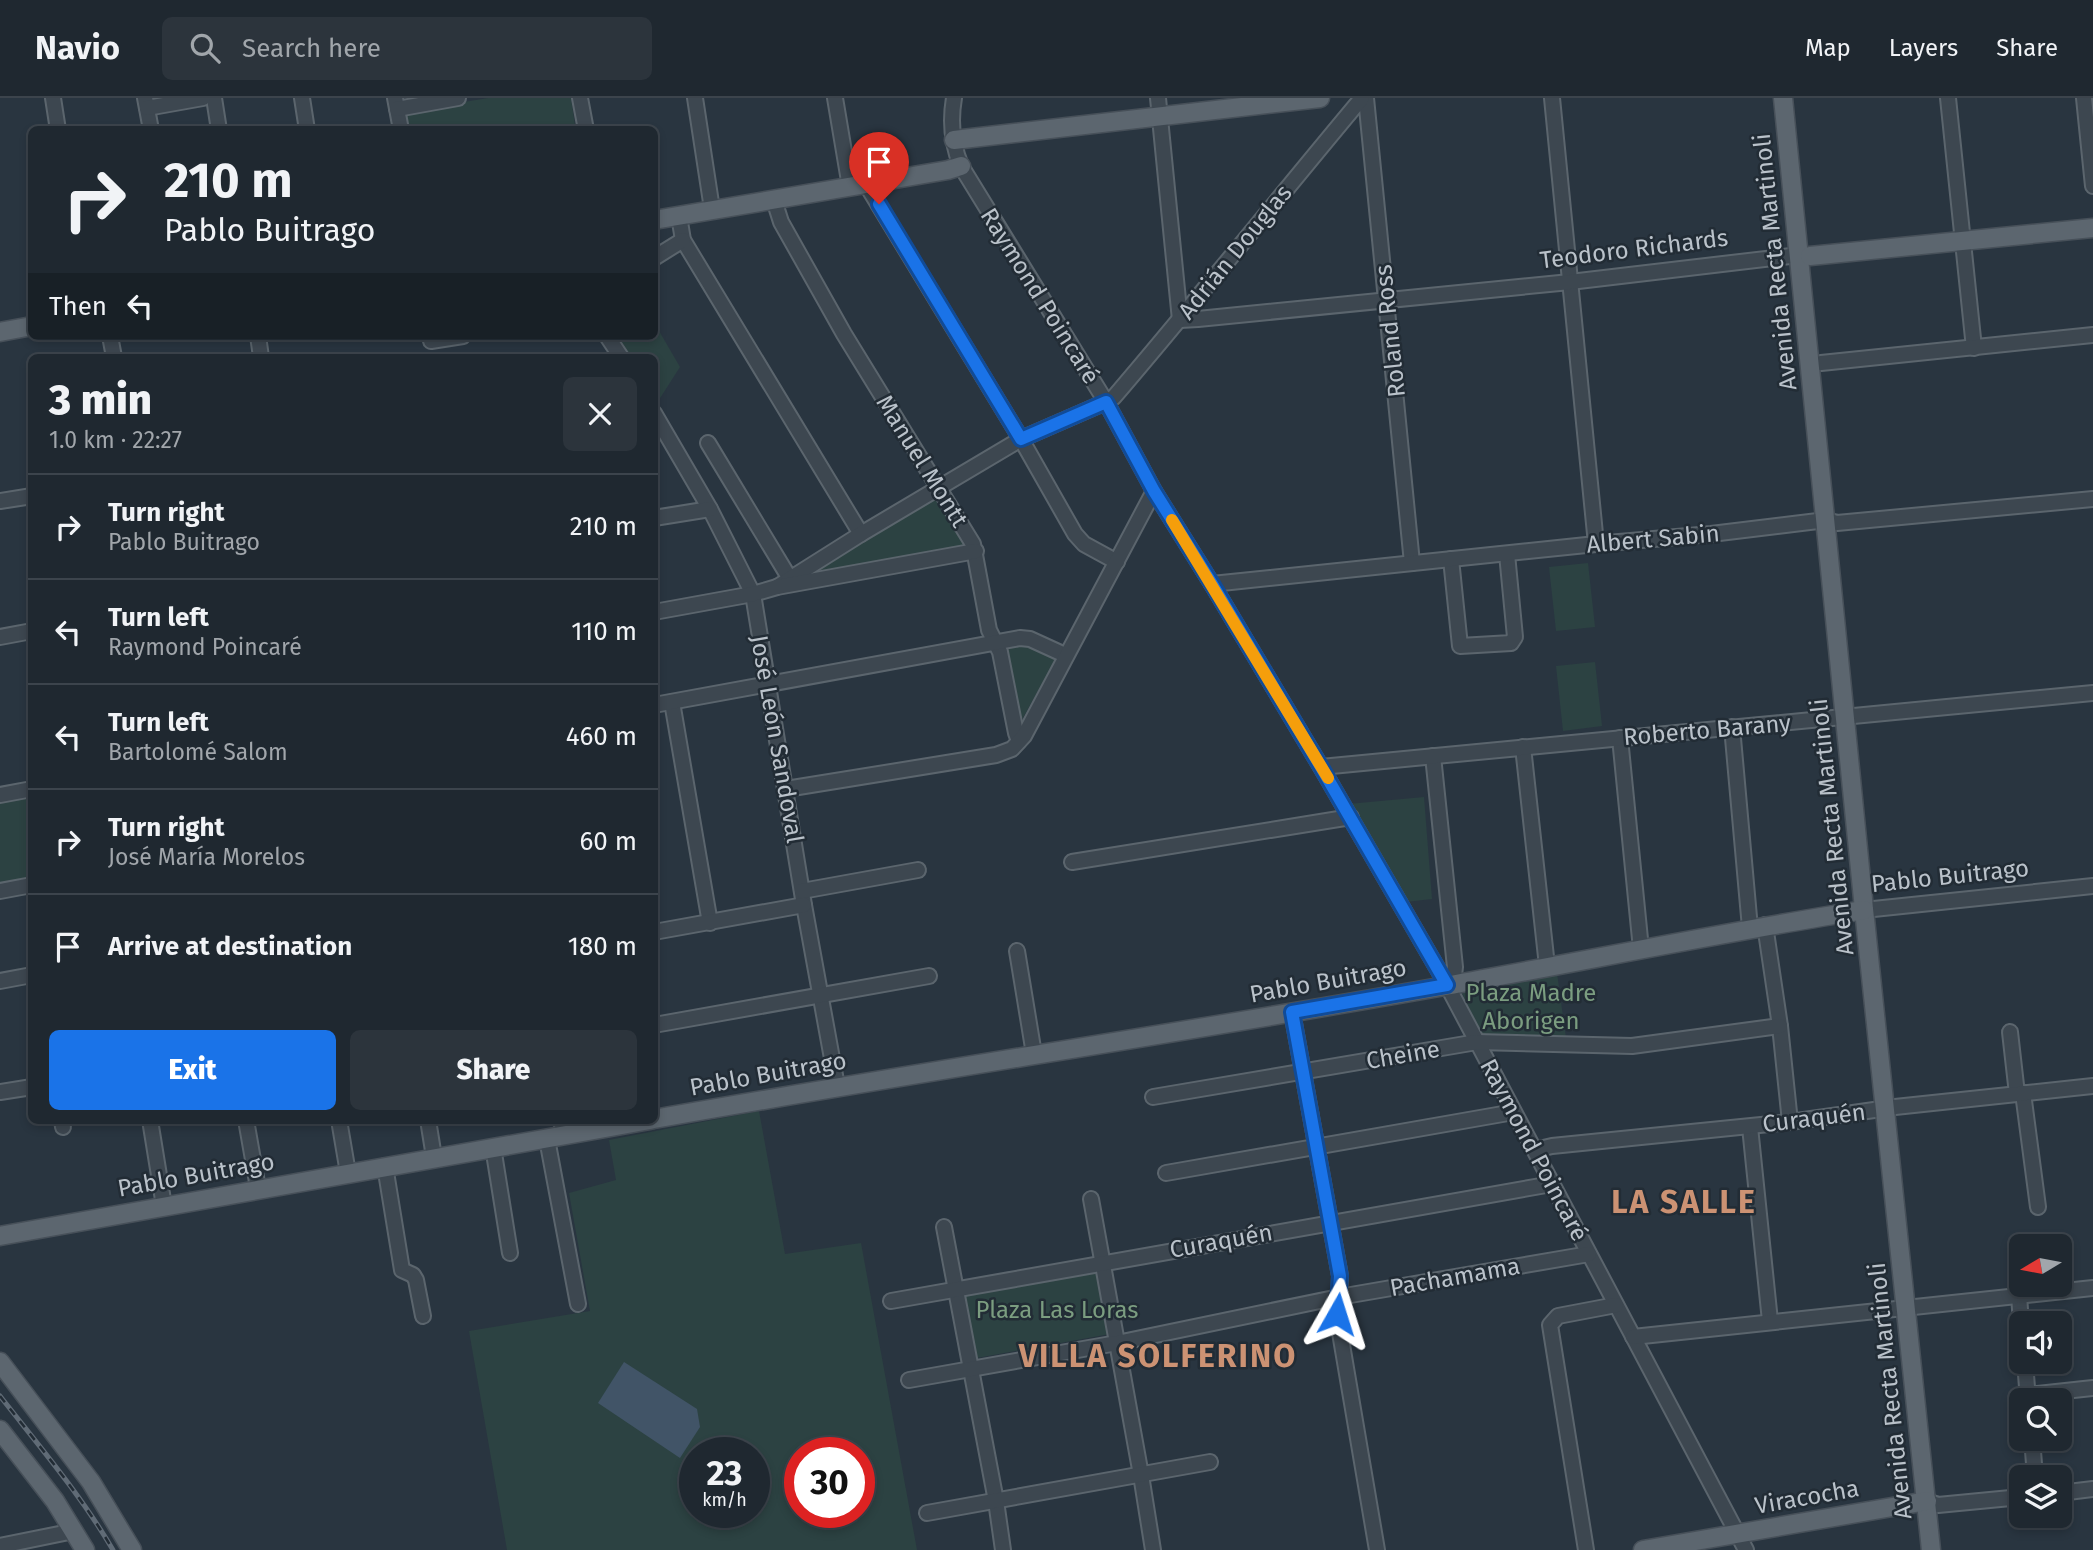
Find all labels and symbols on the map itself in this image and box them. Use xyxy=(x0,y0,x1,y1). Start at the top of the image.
pin xyxy=(849,132,909,204)
street label: Avenida Recta Martinoli xyxy=(1748,132,1802,392)
street label: Adrián Douglas xyxy=(1172,179,1298,325)
street label: Raymond Poincaré xyxy=(975,203,1105,389)
street label: Teodoro Richards xyxy=(1538,224,1730,274)
street label: Roland Ross xyxy=(1369,263,1411,399)
street label: Manuel Montt xyxy=(870,390,974,532)
street label: Albert Sabin xyxy=(1585,519,1721,559)
street label: José León Sandoval xyxy=(745,633,809,845)
street label: Avenida Recta Martinoli xyxy=(1805,697,1859,957)
street label: Roberto Barany xyxy=(1622,709,1792,751)
street label: Pablo Buitrago xyxy=(1870,854,2030,898)
street label: Pablo Buitrago xyxy=(1247,953,1409,1009)
park label: Plaza Madre Aborigen xyxy=(1466,979,1596,1035)
street label: Cheine xyxy=(1364,1035,1442,1075)
street label: Pablo Buitrago xyxy=(687,1046,849,1102)
street label: Raymond Poincaré xyxy=(1474,1054,1594,1246)
street label: Curaquén xyxy=(1761,1098,1867,1138)
street label: Pablo Buitrago xyxy=(115,1147,277,1203)
district label: LA SALLE xyxy=(1611,1183,1757,1221)
street label: Curaquén xyxy=(1167,1218,1275,1264)
north arrow xyxy=(2009,1234,2072,1297)
street label: Pachamama xyxy=(1388,1252,1522,1302)
street label: Avenida Recta Martinoli xyxy=(1863,1261,1917,1521)
position arrow xyxy=(1300,1277,1374,1351)
park label: Plaza Las Loras xyxy=(975,1296,1139,1324)
district label: VILLA SOLFERINO xyxy=(1018,1337,1297,1375)
speed limit sign: 30 xyxy=(784,1437,875,1528)
street label: Viracocha xyxy=(1753,1474,1861,1520)

